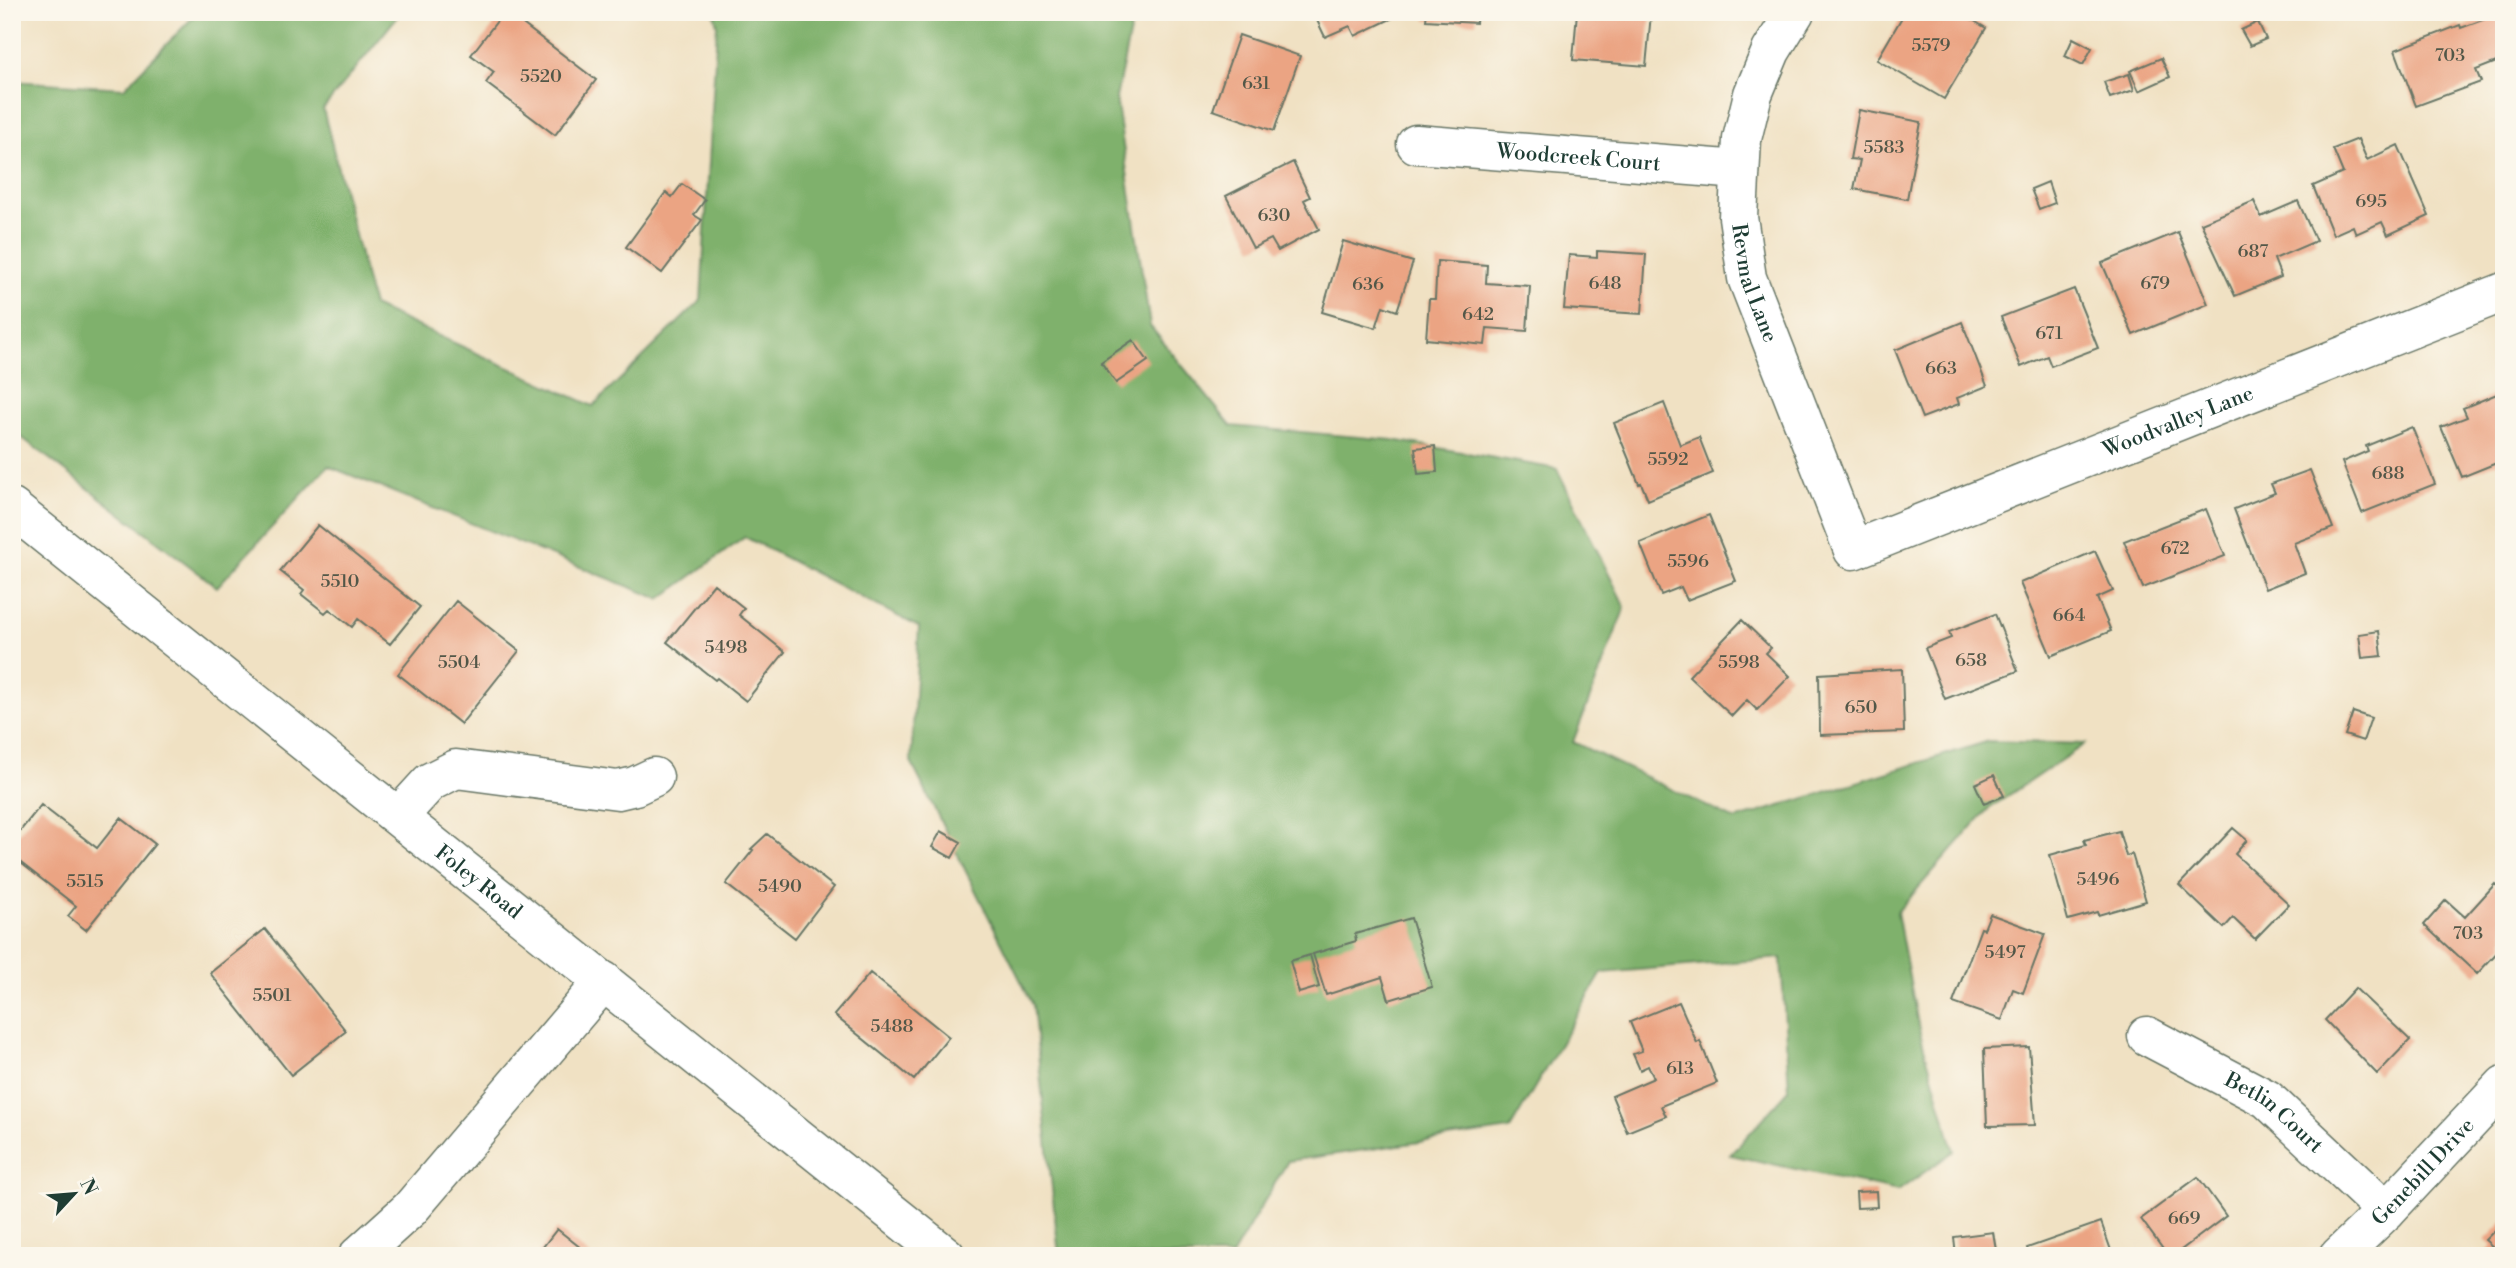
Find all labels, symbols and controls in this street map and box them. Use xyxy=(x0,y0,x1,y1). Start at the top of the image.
house number: 5579 xyxy=(1912,34,1951,57)
house number: 703 xyxy=(2435,44,2465,67)
house number: 5520 xyxy=(520,65,562,88)
house number: 631 xyxy=(1242,72,1270,95)
house number: 5583 xyxy=(1864,136,1904,159)
street label: Woodcreek Court xyxy=(1494,138,1662,178)
house number: 695 xyxy=(2355,190,2387,213)
house number: 630 xyxy=(1258,204,1290,227)
street label: Revmal Lane xyxy=(1725,222,1783,346)
house number: 687 xyxy=(2238,240,2268,263)
house number: 648 xyxy=(1588,272,1622,295)
house number: 679 xyxy=(2140,272,2170,295)
house number: 636 xyxy=(1352,273,1384,296)
house number: 642 xyxy=(1462,303,1494,326)
house number: 671 xyxy=(2035,322,2063,345)
house number: 663 xyxy=(1925,357,1957,380)
street label: Woodvalley Lane xyxy=(2098,381,2257,464)
house number: 5592 xyxy=(1647,448,1689,471)
house number: 688 xyxy=(2372,462,2404,485)
house number: 672 xyxy=(2160,537,2190,560)
house number: 5596 xyxy=(1667,550,1709,573)
house number: 5510 xyxy=(321,570,360,593)
house number: 664 xyxy=(2053,604,2086,627)
house number: 5498 xyxy=(705,636,747,659)
house number: 658 xyxy=(1955,649,1987,672)
house number: 5504 xyxy=(438,651,481,674)
house number: 5598 xyxy=(1718,651,1760,674)
house number: 650 xyxy=(1845,696,1877,719)
street label: Foley Road xyxy=(429,840,527,925)
house number: 5496 xyxy=(2077,868,2119,891)
house number: 5515 xyxy=(66,870,104,893)
house number: 5490 xyxy=(758,875,802,898)
house number: 703 xyxy=(2453,922,2483,945)
house number: 5497 xyxy=(1985,941,2025,964)
house number: 5501 xyxy=(253,984,292,1007)
house number: 5488 xyxy=(870,1015,914,1038)
house number: 613 xyxy=(1666,1057,1694,1080)
street label: Betlin Court xyxy=(2219,1067,2329,1159)
street label: Genebill Drive xyxy=(2367,1113,2480,1232)
north arrow xyxy=(38,1160,108,1230)
text: N xyxy=(74,1175,102,1199)
house number: 669 xyxy=(2168,1207,2200,1230)

